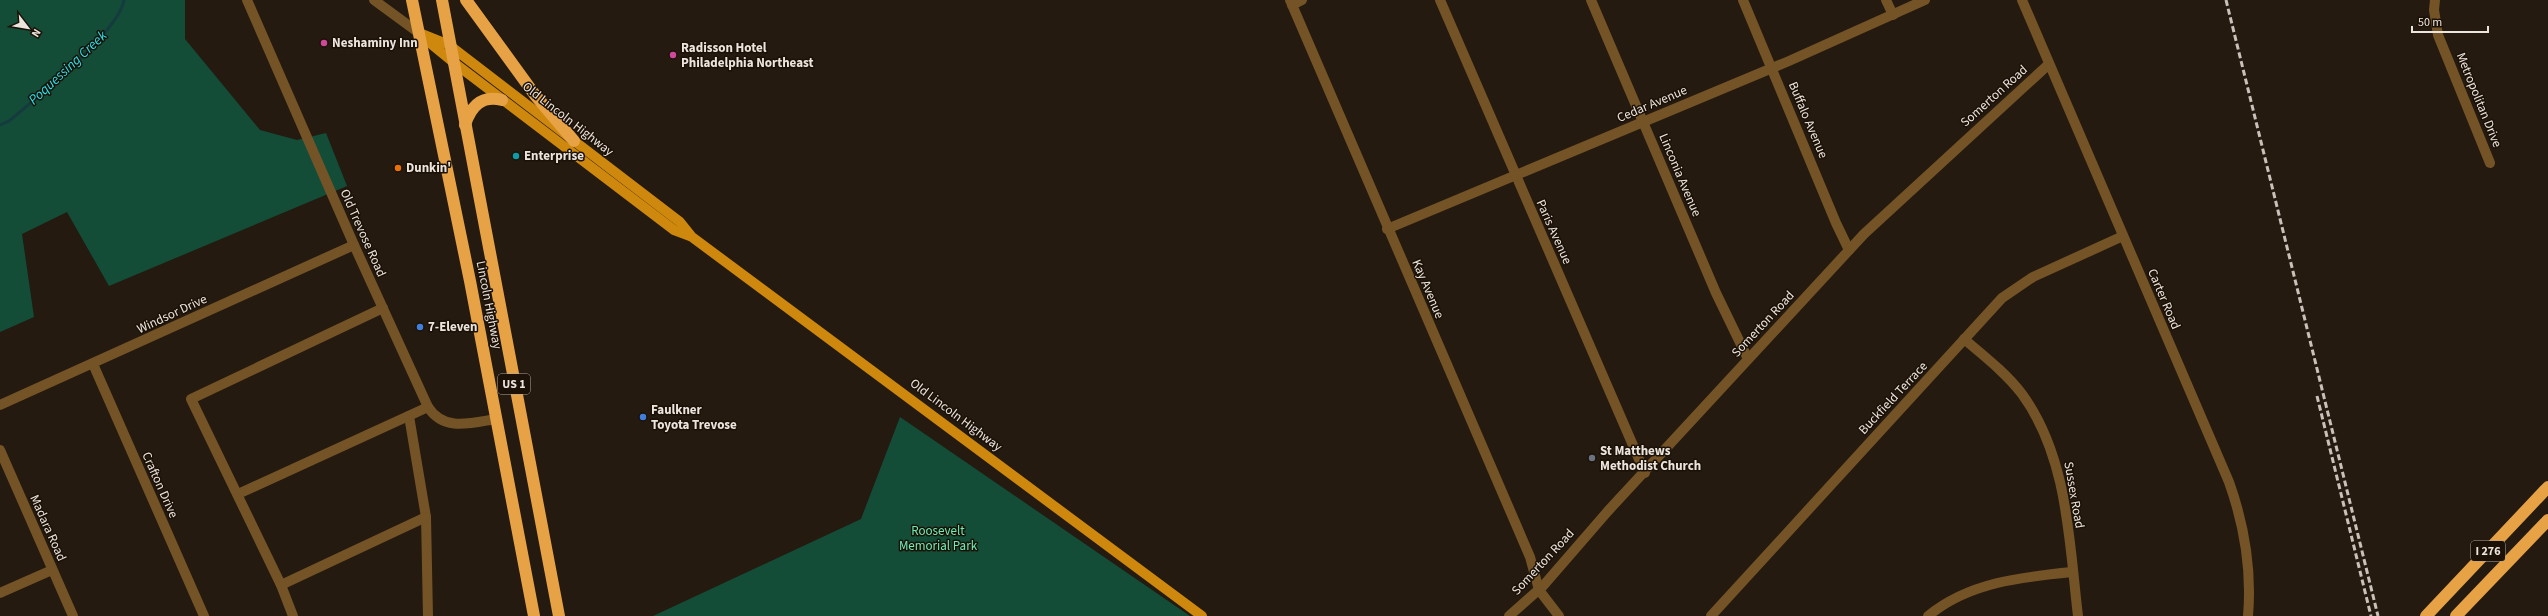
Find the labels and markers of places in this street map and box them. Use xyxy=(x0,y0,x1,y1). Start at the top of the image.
place label: Neshaminy Inn xyxy=(332,34,418,52)
marker: Neshaminy Inn xyxy=(319,38,329,48)
place label: Radisson Hotel Philadelphia Northeast xyxy=(681,39,814,72)
marker: Radisson Hotel Philadelphia Northeast xyxy=(668,50,678,60)
place label: Enterprise xyxy=(524,147,584,165)
marker: Enterprise xyxy=(511,151,521,161)
place label: Dunkin' xyxy=(406,159,451,177)
marker: Dunkin' xyxy=(393,163,403,173)
place label: 7-Eleven xyxy=(428,318,478,336)
marker: 7-Eleven xyxy=(415,322,425,332)
place label: Faulkner Toyota Trevose xyxy=(651,401,737,434)
marker: Faulkner Toyota Trevose xyxy=(638,412,648,422)
place label: St Matthews Methodist Church xyxy=(1600,442,1701,475)
marker: St Matthews Methodist Church xyxy=(1587,453,1597,463)

